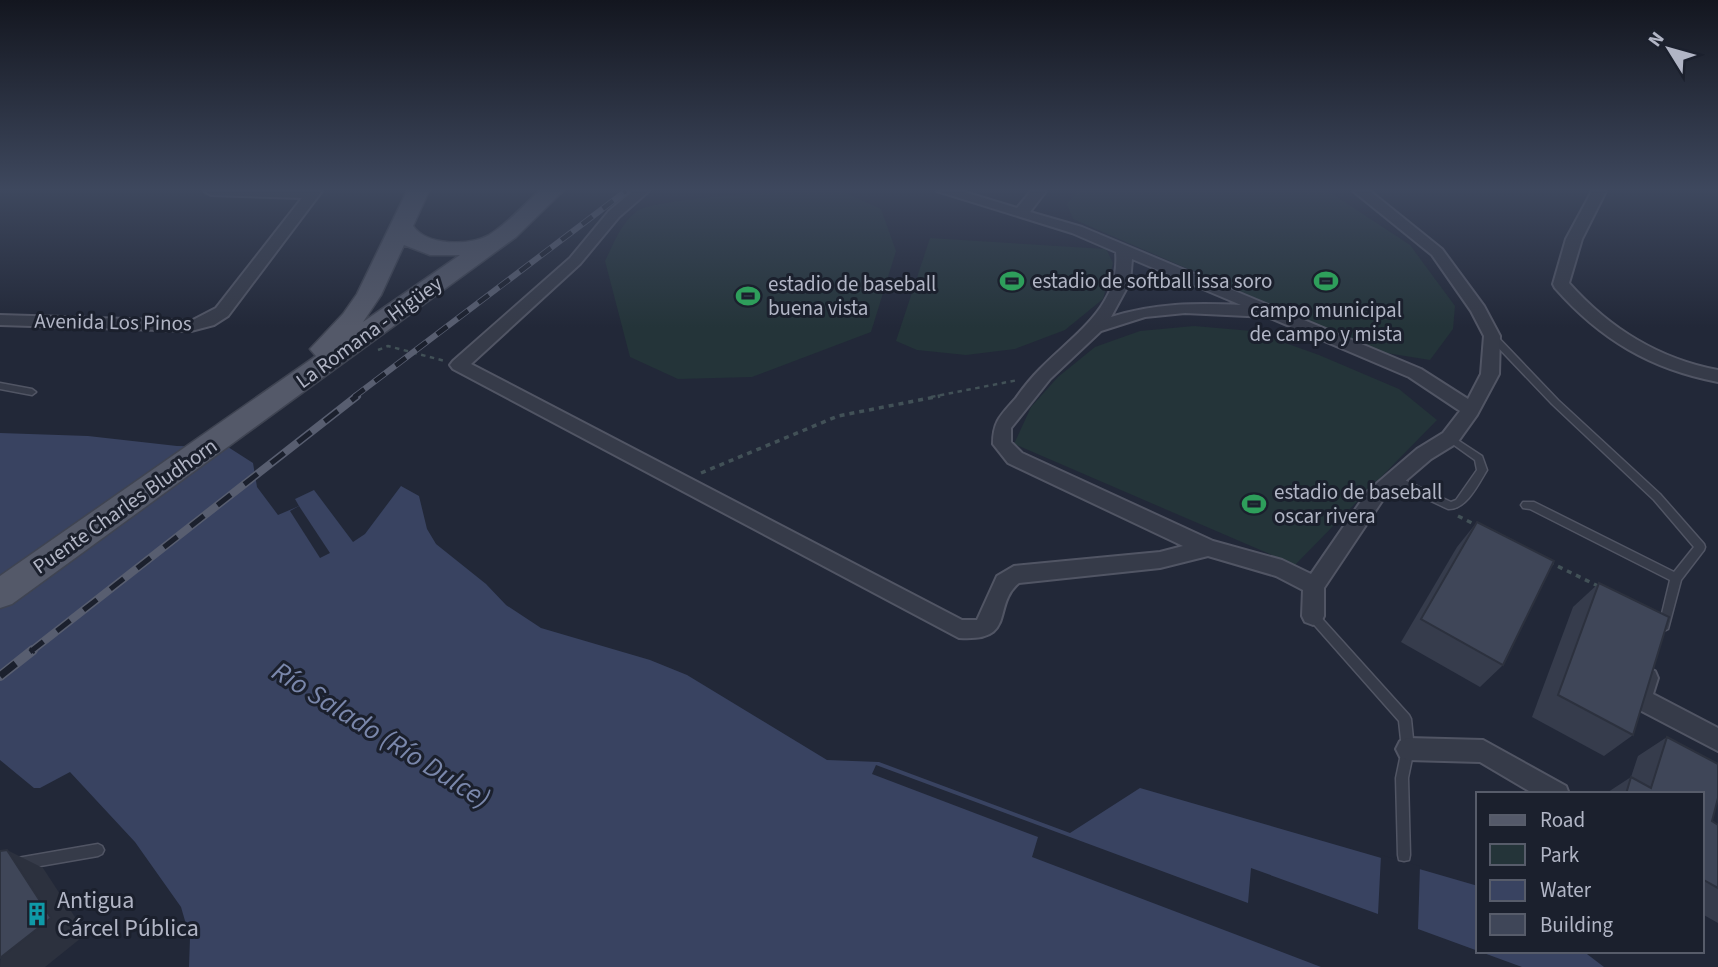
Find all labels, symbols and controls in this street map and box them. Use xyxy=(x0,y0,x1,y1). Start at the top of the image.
north arrow xyxy=(1634,14,1704,84)
text: N xyxy=(1642,26,1671,53)
place label: estadio de softball issa soro xyxy=(1032,266,1272,296)
sports icon: estadio de softball issa soro xyxy=(998,267,1026,295)
sports icon: campo municipal de campo y mista xyxy=(1312,267,1340,295)
street label: La Romana - Higüey xyxy=(290,269,448,395)
place label: estadio de baseball buena vista xyxy=(768,269,936,323)
sports icon: estadio de baseball buena vista xyxy=(734,282,762,310)
place label: campo municipal de campo y mista xyxy=(1249,295,1403,349)
street label: Avenida Los Pinos xyxy=(34,306,192,338)
street label: Puente Charles Bludhorn xyxy=(27,431,223,581)
place label: estadio de baseball oscar rivera xyxy=(1274,477,1442,531)
sports icon: estadio de baseball oscar rivera xyxy=(1240,490,1268,518)
water label: Río Salado (Río Dulce) xyxy=(264,652,498,818)
legend xyxy=(1476,792,1704,953)
text: Road xyxy=(1540,805,1585,835)
text: Park xyxy=(1540,840,1580,870)
text: Water xyxy=(1540,875,1592,905)
place label: Antigua Cárcel Pública xyxy=(57,883,199,946)
building icon: Antigua Cárcel Pública xyxy=(23,900,51,928)
text: Building xyxy=(1540,910,1614,940)

